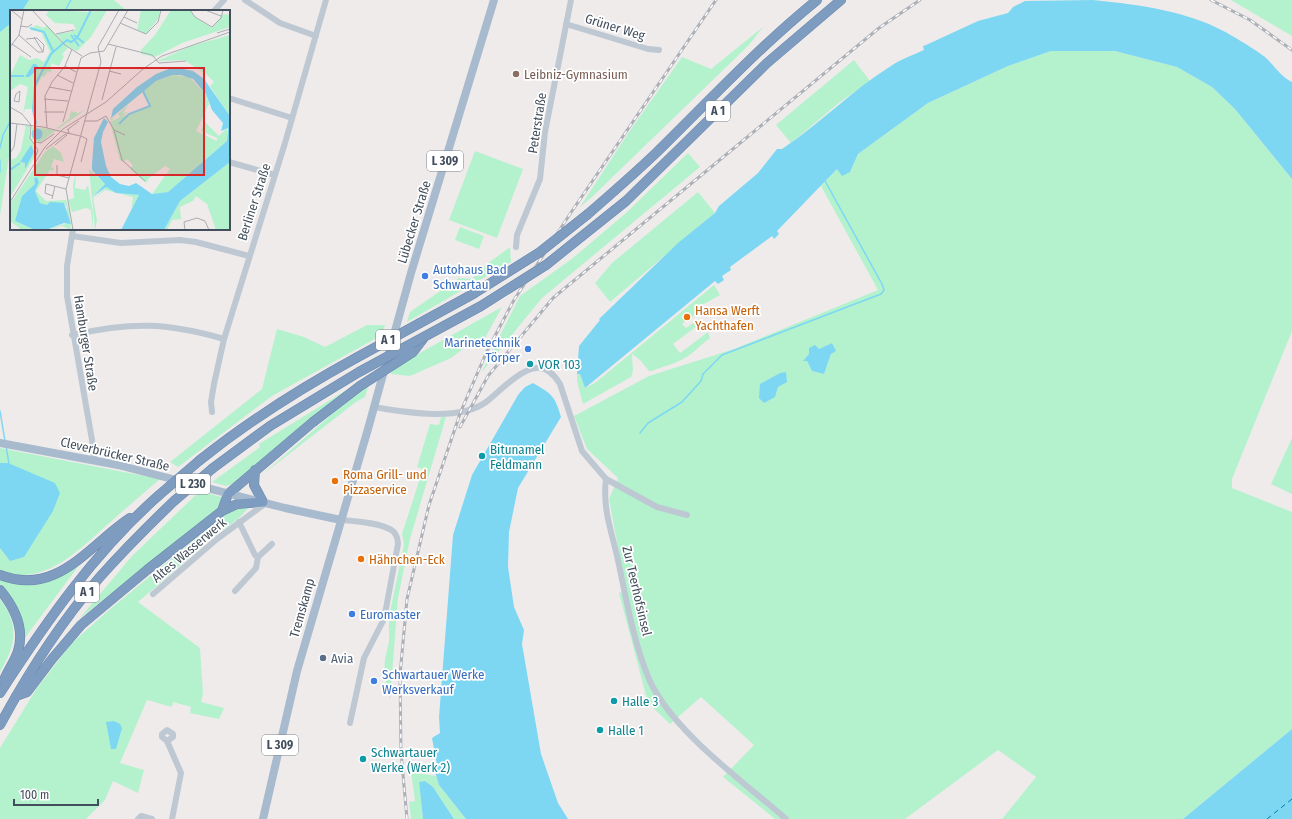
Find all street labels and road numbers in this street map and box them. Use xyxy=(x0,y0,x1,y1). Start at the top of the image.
street label: Grüner Weg xyxy=(583,11,648,43)
street label: Peterstraße xyxy=(525,92,549,154)
road number: A 1 xyxy=(706,101,730,121)
road number: L 309 xyxy=(427,151,463,171)
street label: Berliner Straße xyxy=(234,162,274,242)
street label: Lübecker Straße xyxy=(394,179,434,265)
street label: Hamburger Straße xyxy=(71,294,101,392)
road number: A 1 xyxy=(376,330,400,350)
street label: Cleverbrücker Straße xyxy=(59,434,171,474)
road number: L 230 xyxy=(176,474,210,494)
street label: Altes Wasserwerk xyxy=(149,514,230,585)
street label: Zur Teerhofsinsel xyxy=(619,545,655,638)
street label: Tremskamp xyxy=(286,577,318,639)
road number: A 1 xyxy=(75,582,99,602)
road number: L 309 xyxy=(262,735,298,755)

